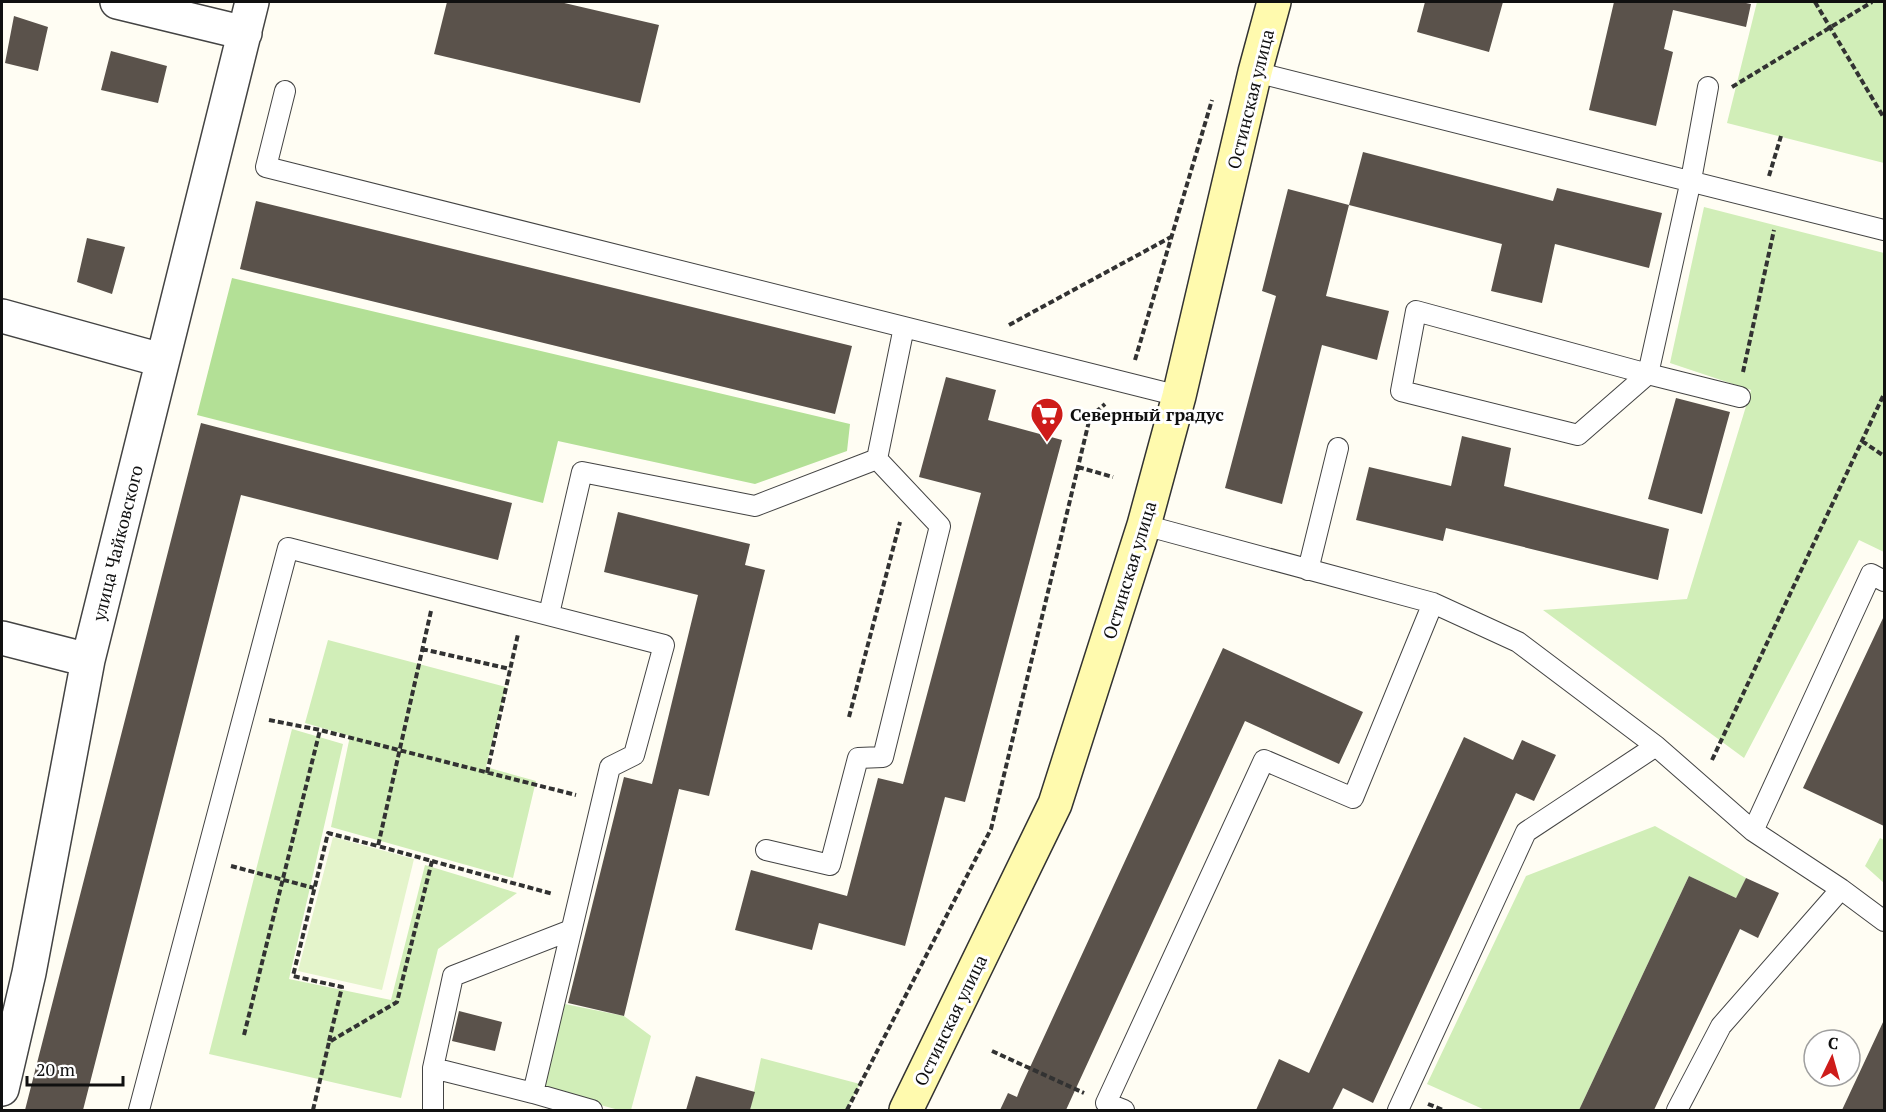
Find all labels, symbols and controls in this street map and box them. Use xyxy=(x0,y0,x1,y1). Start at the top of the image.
street label: Остинская улица xyxy=(1221,27,1279,171)
supermarket icon: Северный градус xyxy=(1029,396,1065,443)
place label: Северный градус xyxy=(1070,402,1224,426)
street label: улица Чайковского xyxy=(86,462,148,625)
street label: Остинская улица xyxy=(1097,498,1161,642)
street label: Остинская улица xyxy=(908,950,992,1090)
north arrow xyxy=(1802,1028,1862,1088)
text: С xyxy=(1827,1032,1839,1054)
scale bar xyxy=(27,1049,123,1087)
text: 20 m xyxy=(36,1057,76,1081)

